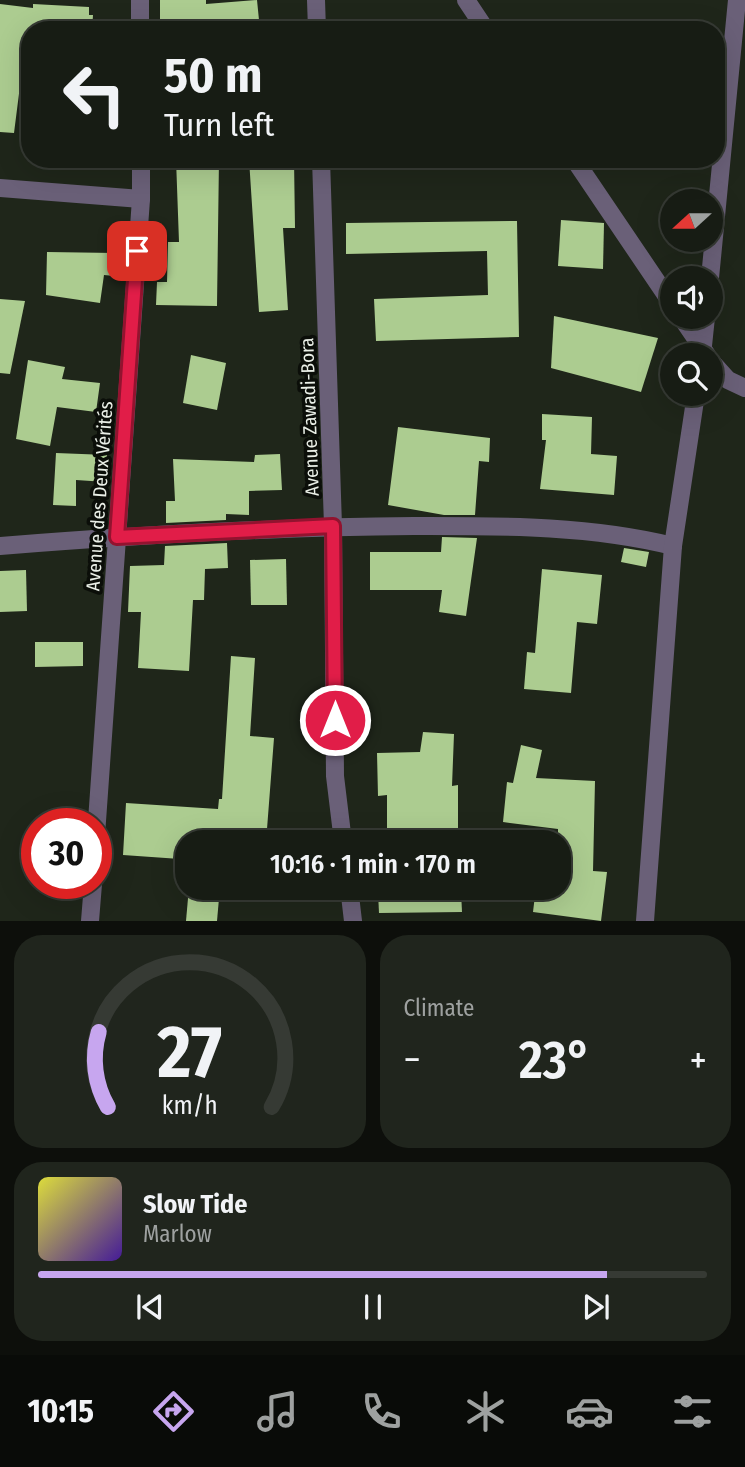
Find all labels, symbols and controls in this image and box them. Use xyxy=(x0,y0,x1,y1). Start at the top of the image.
text: 50 m xyxy=(164,46,262,105)
icon: left xyxy=(49,49,140,140)
text: Turn left xyxy=(164,106,274,144)
north arrow xyxy=(660,189,723,252)
map controls xyxy=(660,189,723,406)
pin xyxy=(107,221,167,281)
icon: arrive xyxy=(118,232,156,270)
button: sound xyxy=(660,266,723,329)
street label: Avenue Zawadi-Bora xyxy=(295,337,324,497)
button: search xyxy=(660,343,723,406)
street label: Avenue des Deux Vérités xyxy=(81,400,118,592)
position arrow xyxy=(298,683,372,757)
speed limit sign: 30 xyxy=(21,808,112,899)
text: 10:16 · 1 min · 170 m xyxy=(270,849,476,880)
text: Climate xyxy=(404,994,474,1022)
text: 27 xyxy=(157,1010,222,1097)
text: 23° xyxy=(519,1029,591,1092)
text: − xyxy=(404,1037,421,1083)
text: + xyxy=(690,1037,707,1083)
text: km/h xyxy=(162,1091,218,1121)
text: Slow Tide xyxy=(143,1189,247,1220)
text: Marlow xyxy=(143,1220,212,1248)
icon: previous xyxy=(131,1288,169,1326)
icon: pause xyxy=(354,1288,392,1326)
icon: next xyxy=(577,1288,615,1326)
icon: directions xyxy=(149,1387,198,1436)
icon: music xyxy=(253,1387,302,1436)
icon: phone xyxy=(357,1387,406,1436)
icon: climate xyxy=(461,1387,510,1436)
icon: car xyxy=(565,1387,614,1436)
icon: filters xyxy=(668,1387,717,1436)
text: 10:15 xyxy=(27,1392,94,1430)

